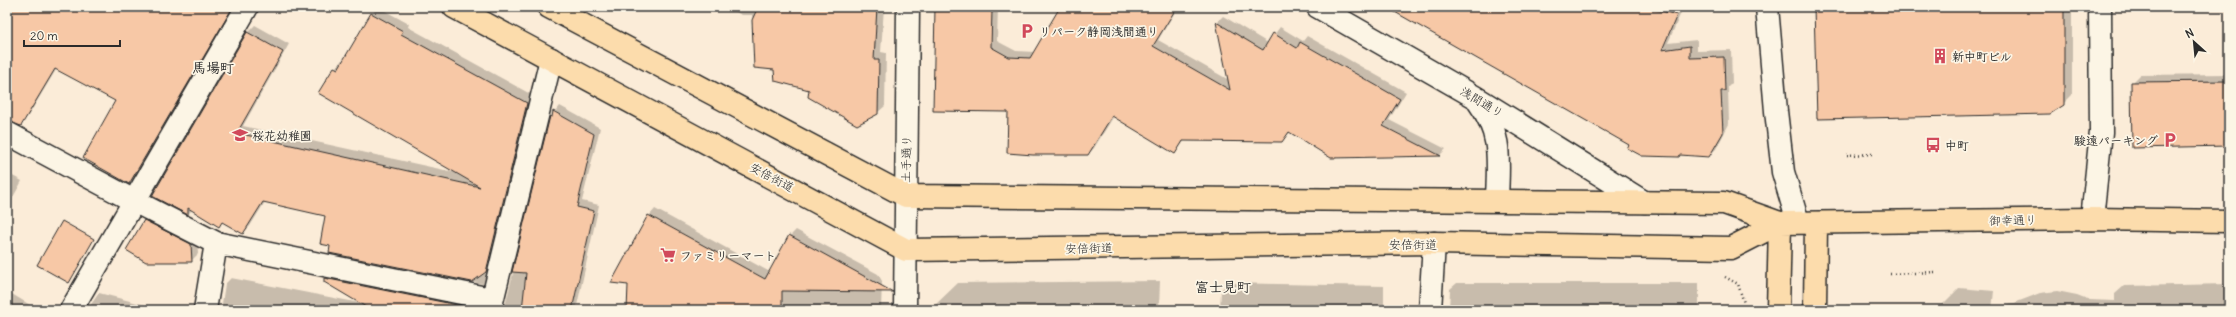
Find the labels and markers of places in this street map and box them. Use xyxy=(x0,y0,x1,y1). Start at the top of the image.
parking icon: リパーク静岡浅間通り xyxy=(1018,22,1036,40)
place label: リパーク静岡浅間通り xyxy=(1039,24,1159,39)
building icon: 新中町ビル xyxy=(1931,47,1949,65)
place label: 新中町ビル xyxy=(1952,49,2012,64)
school or university icon: 桜花幼稚園 xyxy=(231,126,249,144)
place label: 桜花幼稚園 xyxy=(252,128,312,143)
parking icon: 駿遠パーキング xyxy=(2161,131,2179,149)
place label: 駿遠パーキング xyxy=(2074,133,2158,148)
bus stop icon: 中町 xyxy=(1924,136,1942,154)
place label: 中町 xyxy=(1945,138,1969,153)
supermarket icon: ファミリーマート xyxy=(659,246,677,264)
place label: ファミリーマート xyxy=(680,248,776,263)

